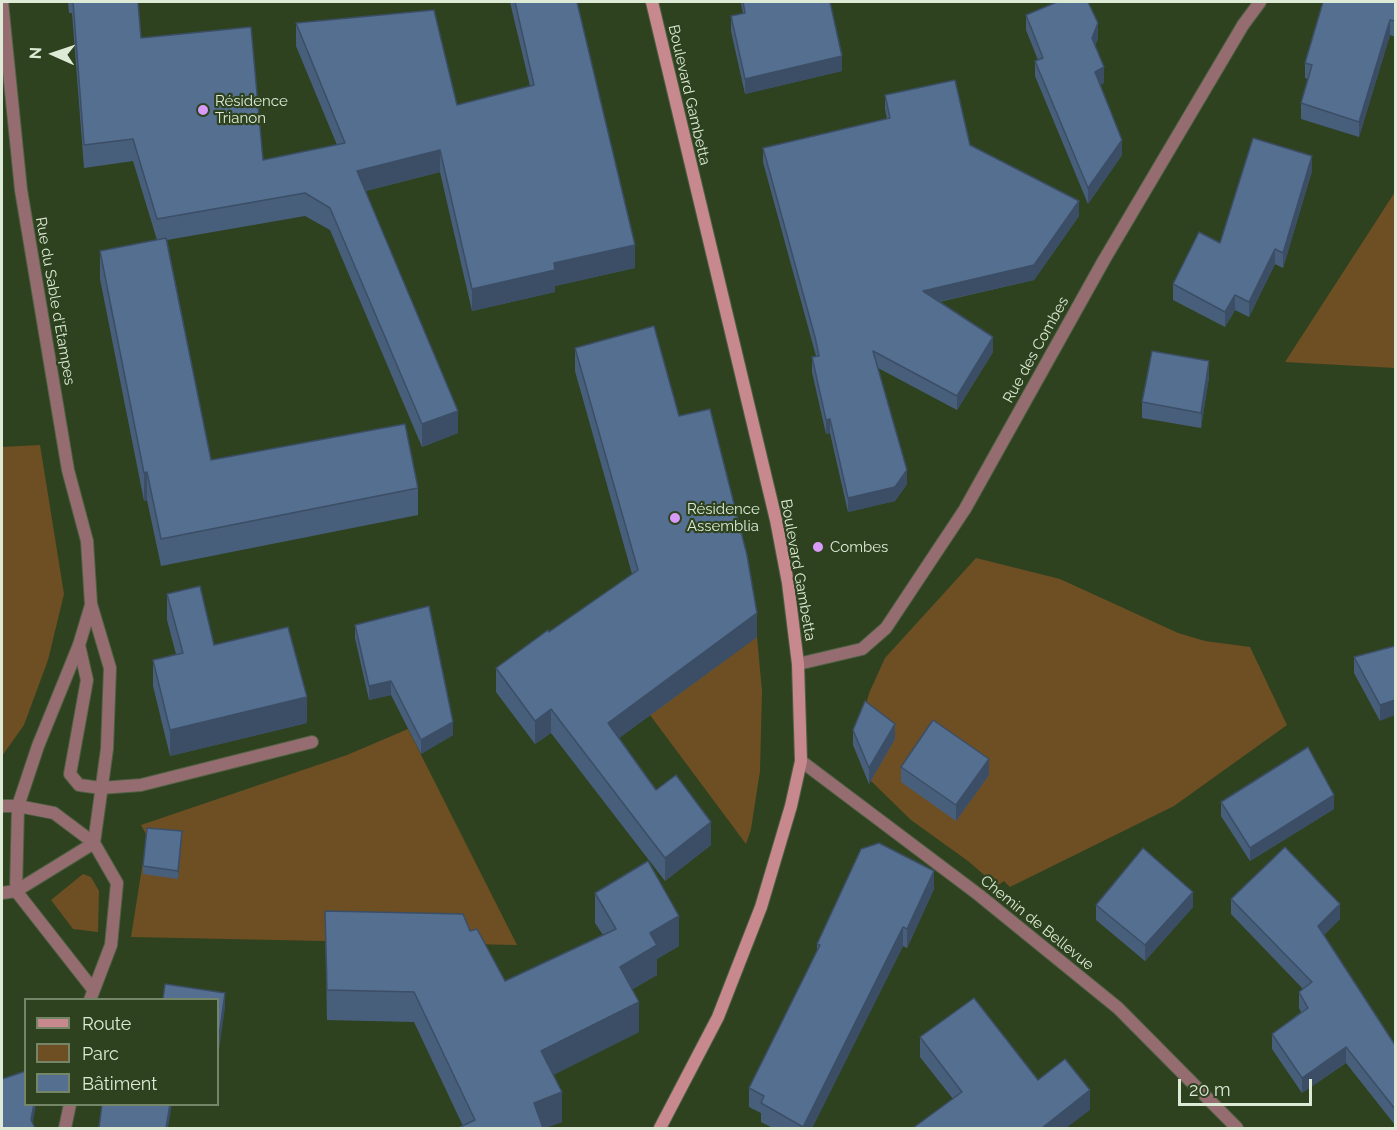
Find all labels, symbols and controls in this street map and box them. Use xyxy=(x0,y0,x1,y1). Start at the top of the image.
street label: Boulevard Gambetta xyxy=(664,23,714,167)
north arrow xyxy=(24,24,84,84)
text: N xyxy=(26,46,45,60)
place label: Résidence Trianon xyxy=(215,92,288,127)
marker: Résidence Trianon xyxy=(196,103,210,117)
street label: Rue du Sable d'Etampes xyxy=(31,216,79,386)
street label: Rue des Combes xyxy=(999,294,1073,406)
street label: Boulevard Gambetta xyxy=(777,498,819,642)
place label: Résidence Assemblia xyxy=(687,500,760,535)
marker: Résidence Assemblia xyxy=(668,511,682,525)
place label: Combes xyxy=(830,538,888,556)
marker: Combes xyxy=(811,540,825,554)
street label: Chemin de Bellevue xyxy=(977,872,1097,974)
legend xyxy=(24,998,219,1106)
text: Route xyxy=(82,1013,131,1034)
text: Parc xyxy=(82,1043,119,1064)
scale bar xyxy=(1181,1067,1314,1105)
text: Bâtiment xyxy=(82,1073,157,1094)
text: 20 m xyxy=(1189,1079,1231,1100)

